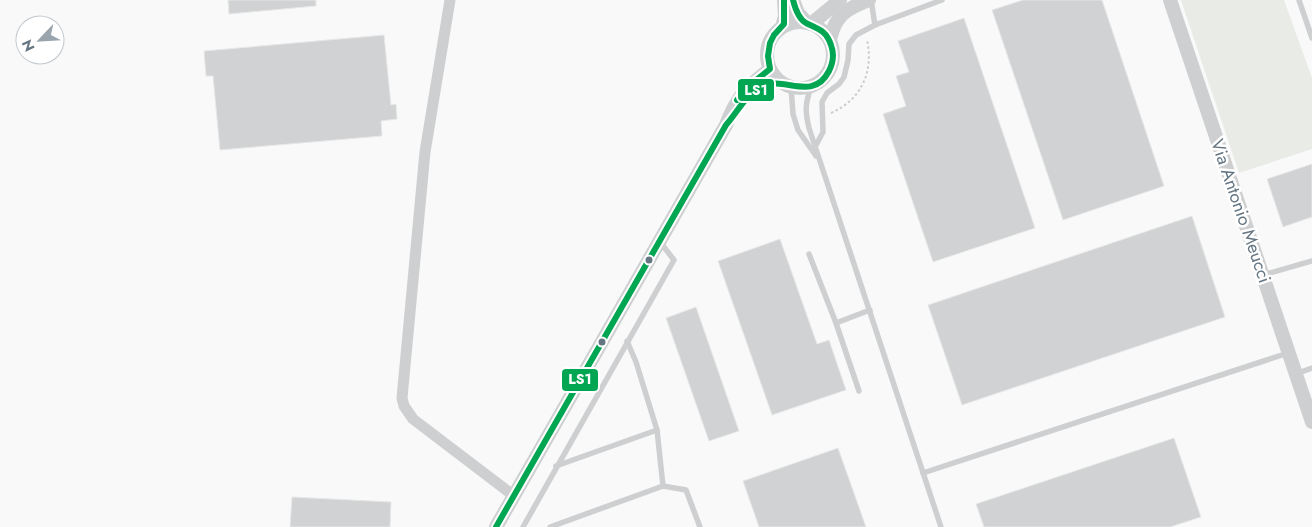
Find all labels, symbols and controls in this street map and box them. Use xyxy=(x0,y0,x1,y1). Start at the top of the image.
north arrow xyxy=(15,15,65,65)
text: N xyxy=(17,36,40,55)
line badge: LS1 xyxy=(737,78,775,102)
text: LS1 xyxy=(744,80,768,100)
street label: Via Antonio Meucci xyxy=(1204,136,1278,286)
unlabelled marker xyxy=(644,255,654,265)
unlabelled marker xyxy=(597,337,607,347)
line badge: LS1 xyxy=(561,368,599,392)
text: LS1 xyxy=(568,369,592,389)

